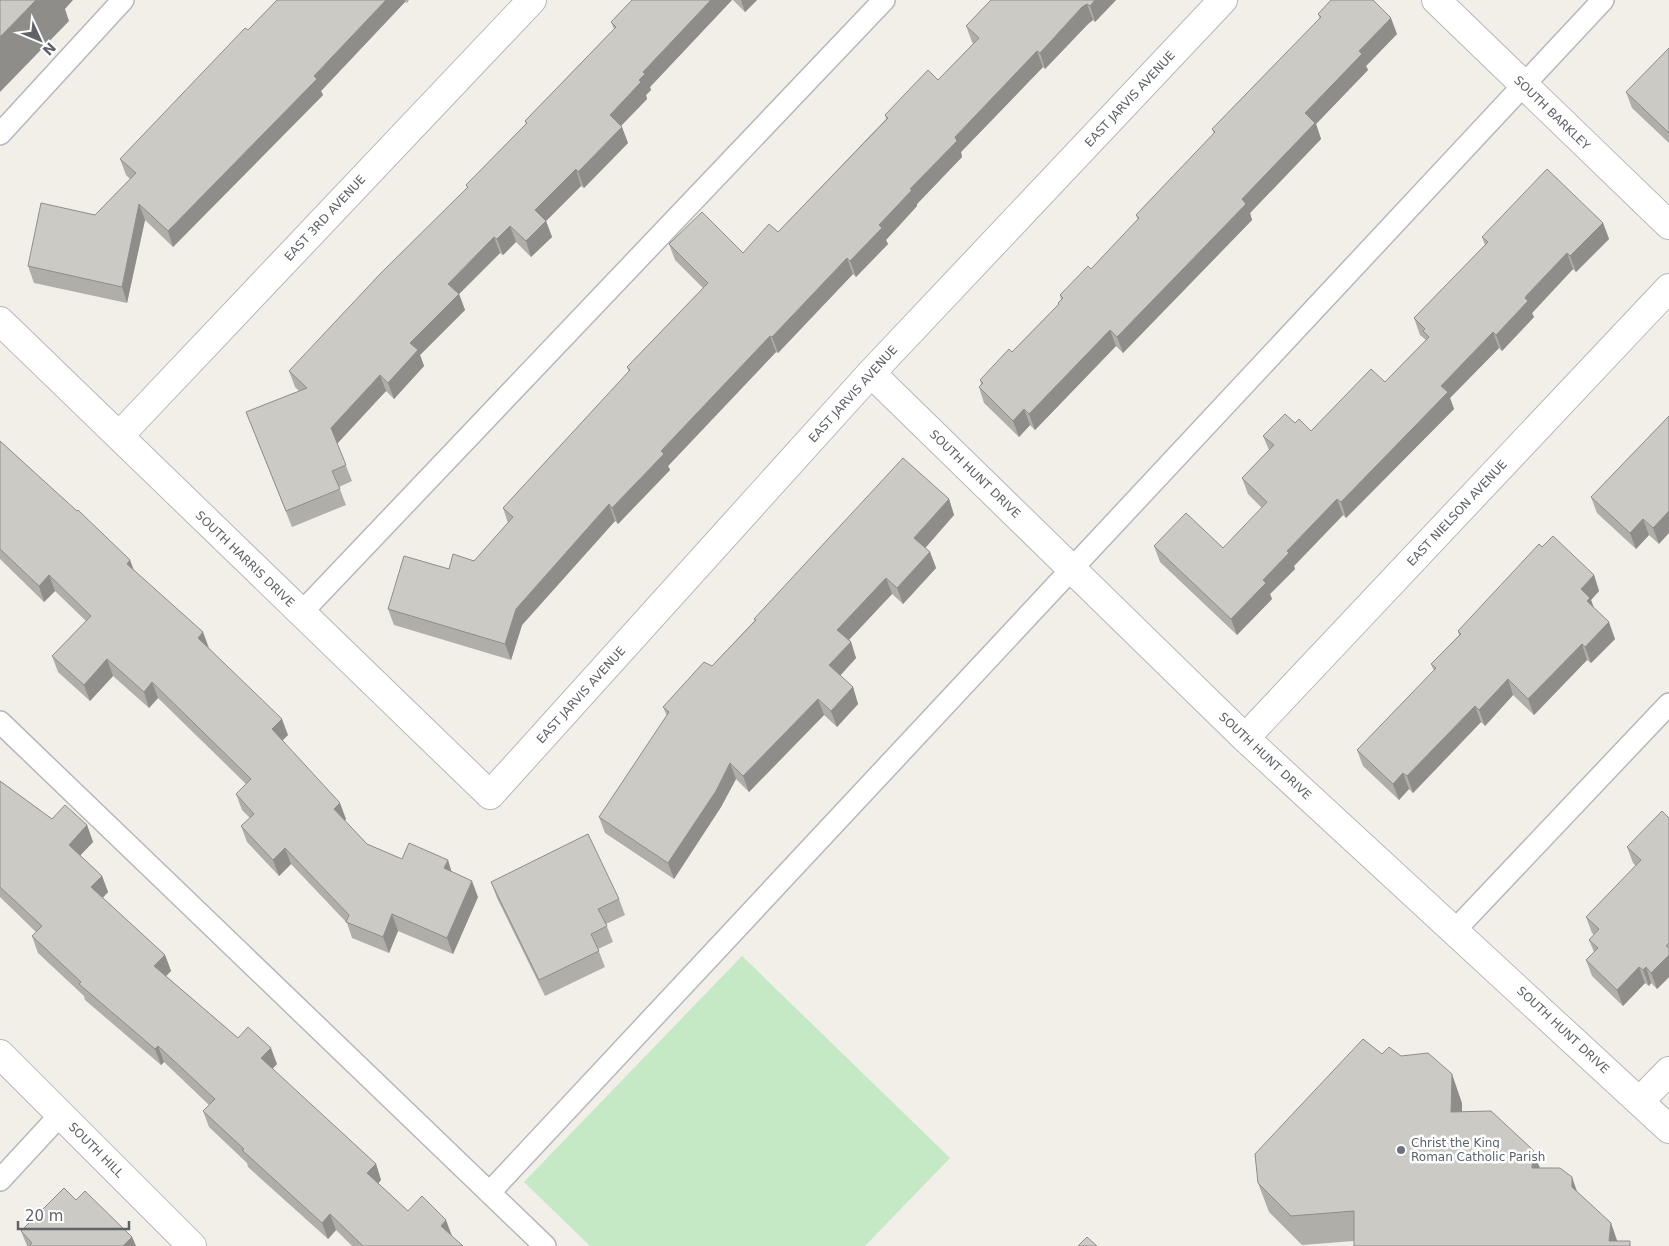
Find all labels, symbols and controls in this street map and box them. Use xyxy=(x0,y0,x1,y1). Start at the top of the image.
north arrow xyxy=(15,15,65,65)
text: N xyxy=(40,39,59,59)
street label: EAST JARVIS AVENUE xyxy=(1082,48,1178,150)
street label: SOUTH BARKLEY xyxy=(1511,73,1593,153)
street label: EAST 3RD AVENUE xyxy=(282,172,368,264)
street label: EAST JARVIS AVENUE xyxy=(806,343,900,445)
street label: SOUTH HUNT DRIVE xyxy=(927,427,1023,521)
street label: EAST NIELSON AVENUE xyxy=(1404,457,1510,569)
street label: SOUTH HARRIS DRIVE xyxy=(193,508,297,610)
street label: EAST JARVIS AVENUE xyxy=(534,644,628,746)
street label: SOUTH HUNT DRIVE xyxy=(1216,710,1314,802)
street label: SOUTH HUNT DRIVE xyxy=(1514,984,1612,1076)
street label: SOUTH HILL xyxy=(66,1120,127,1181)
place label: Christ the King Roman Catholic Parish xyxy=(1411,1136,1545,1164)
marker: Christ the King Roman Catholic Parish xyxy=(1395,1144,1407,1156)
scale bar xyxy=(18,1198,129,1230)
text: 20 m xyxy=(25,1207,63,1225)

